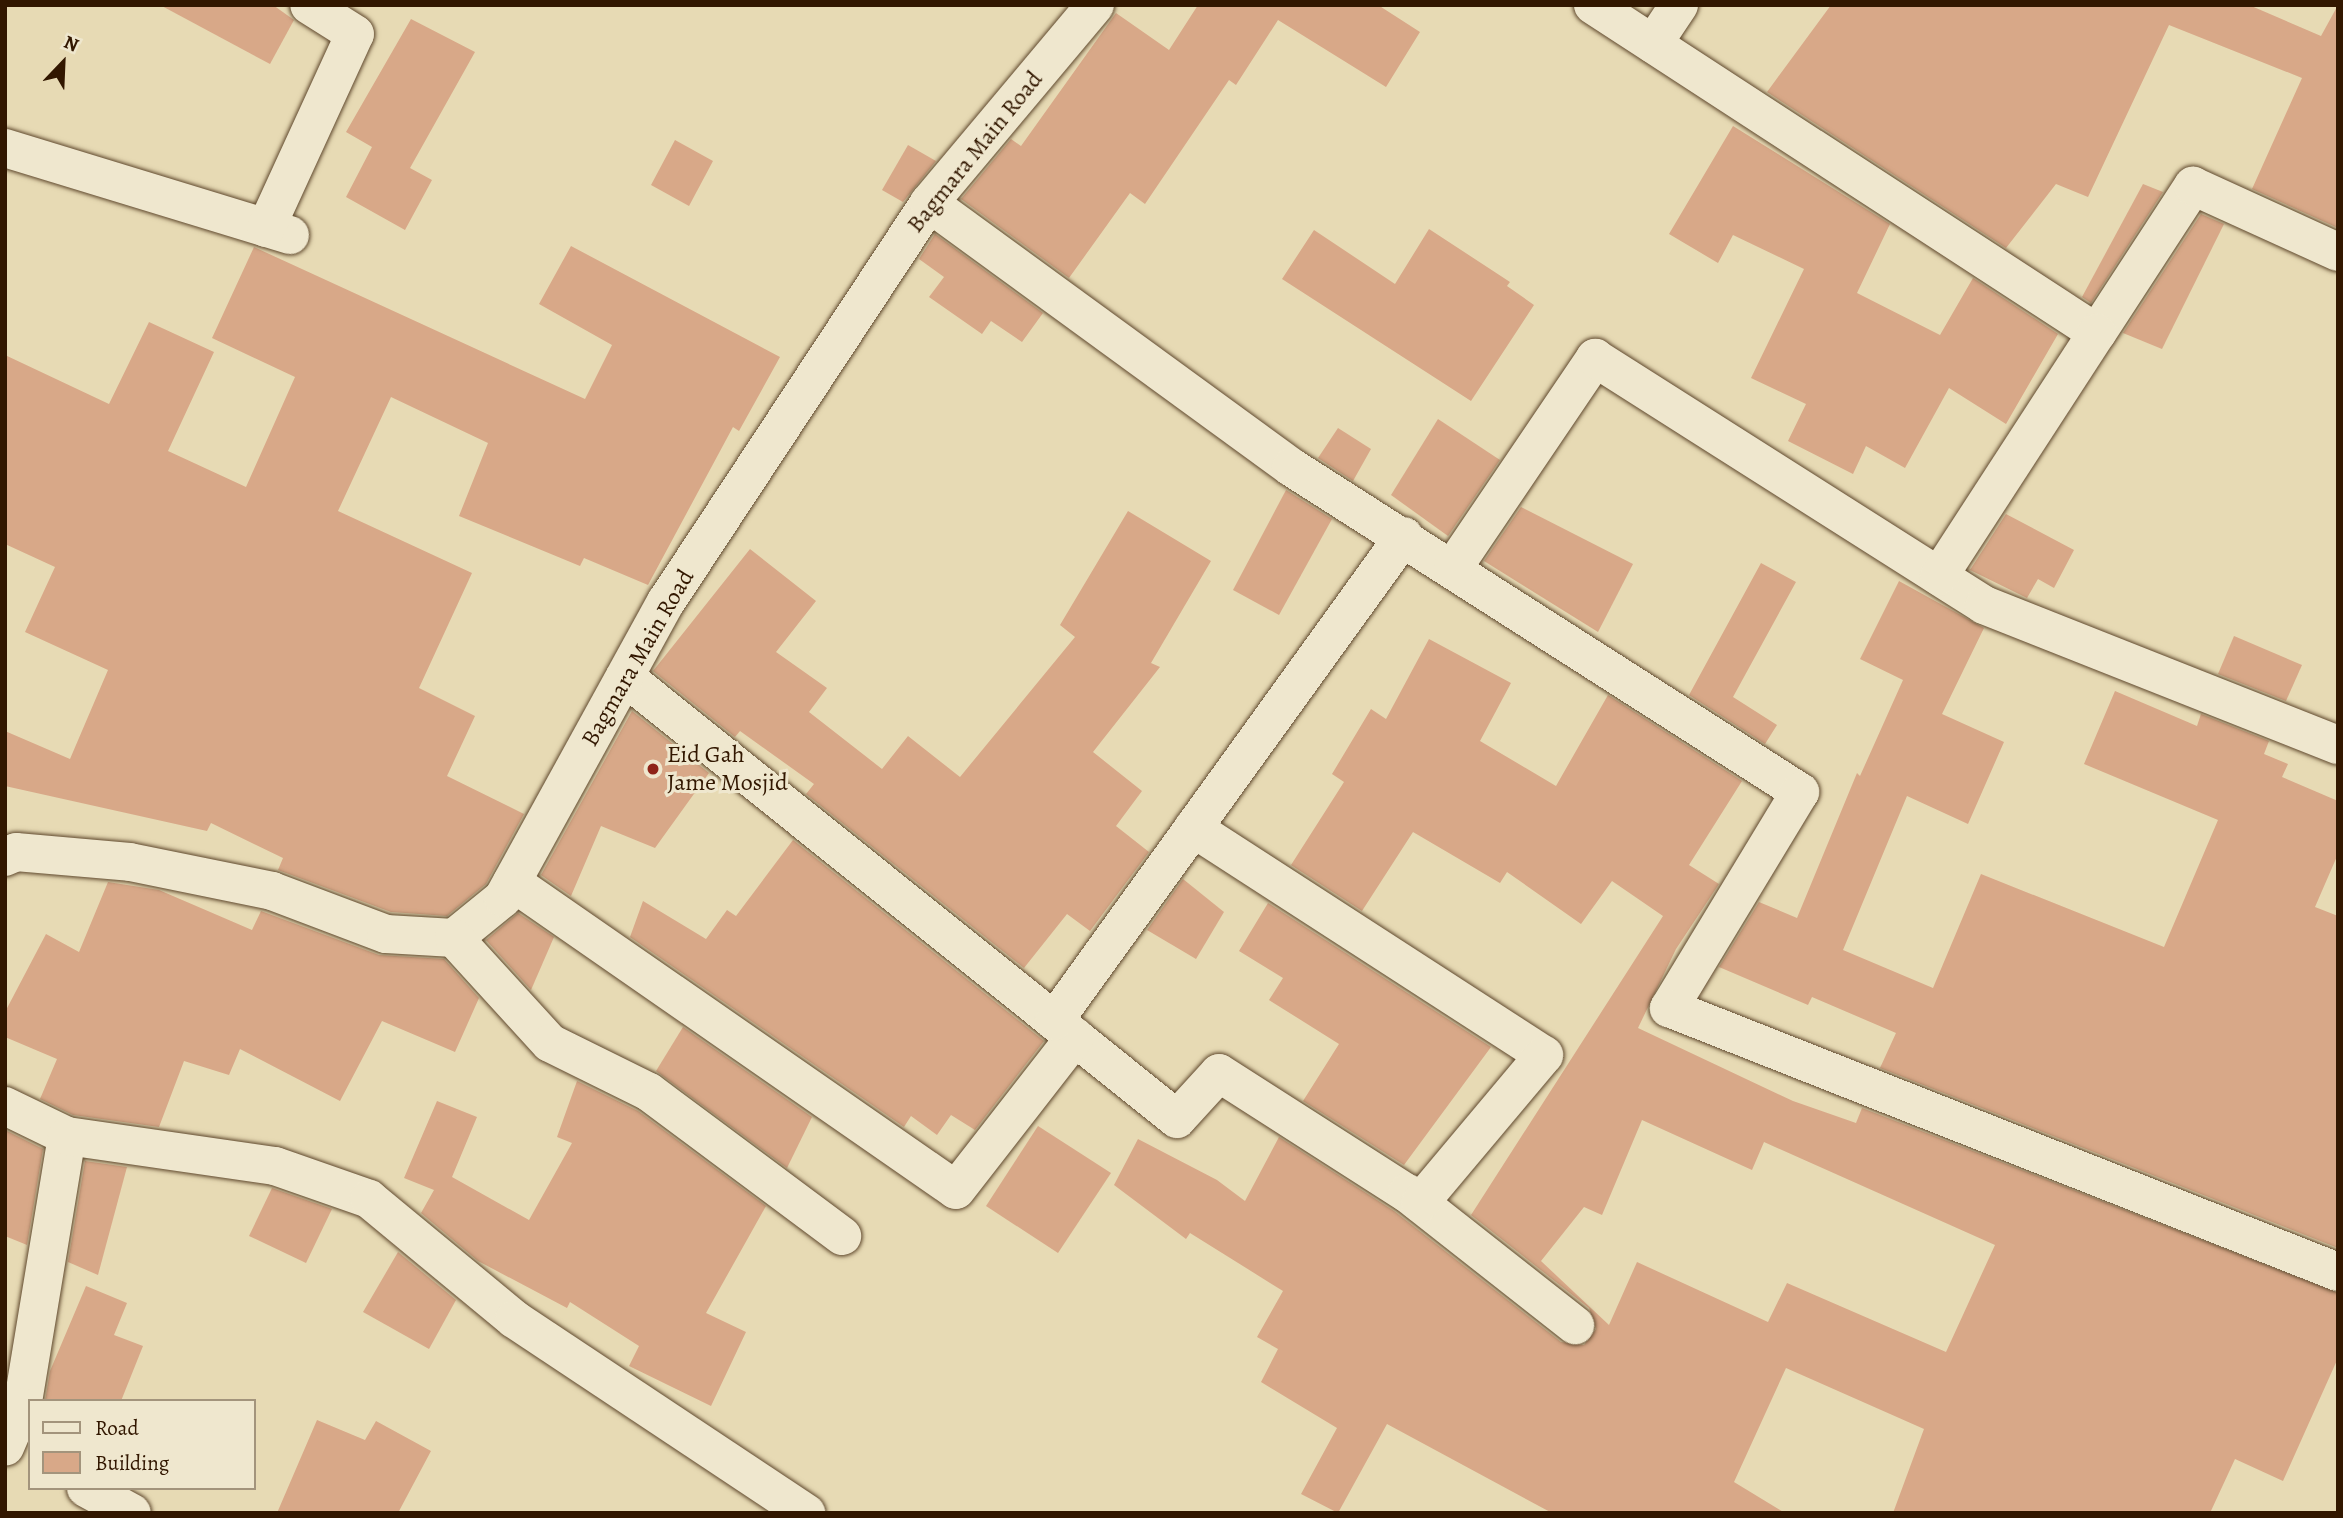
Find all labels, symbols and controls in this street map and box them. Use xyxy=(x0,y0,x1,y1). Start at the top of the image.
north arrow xyxy=(28,28,98,98)
text: N xyxy=(60,29,83,58)
street label: Bagmara Main Road xyxy=(901,65,1049,239)
street label: Bagmara Main Road xyxy=(576,564,700,752)
place label: Eid Gah Jame Mosjid xyxy=(667,741,788,797)
marker: Eid Gah Jame Mosjid xyxy=(645,761,661,777)
legend xyxy=(28,1399,256,1490)
text: Road xyxy=(95,1414,139,1442)
text: Building xyxy=(95,1449,169,1477)

